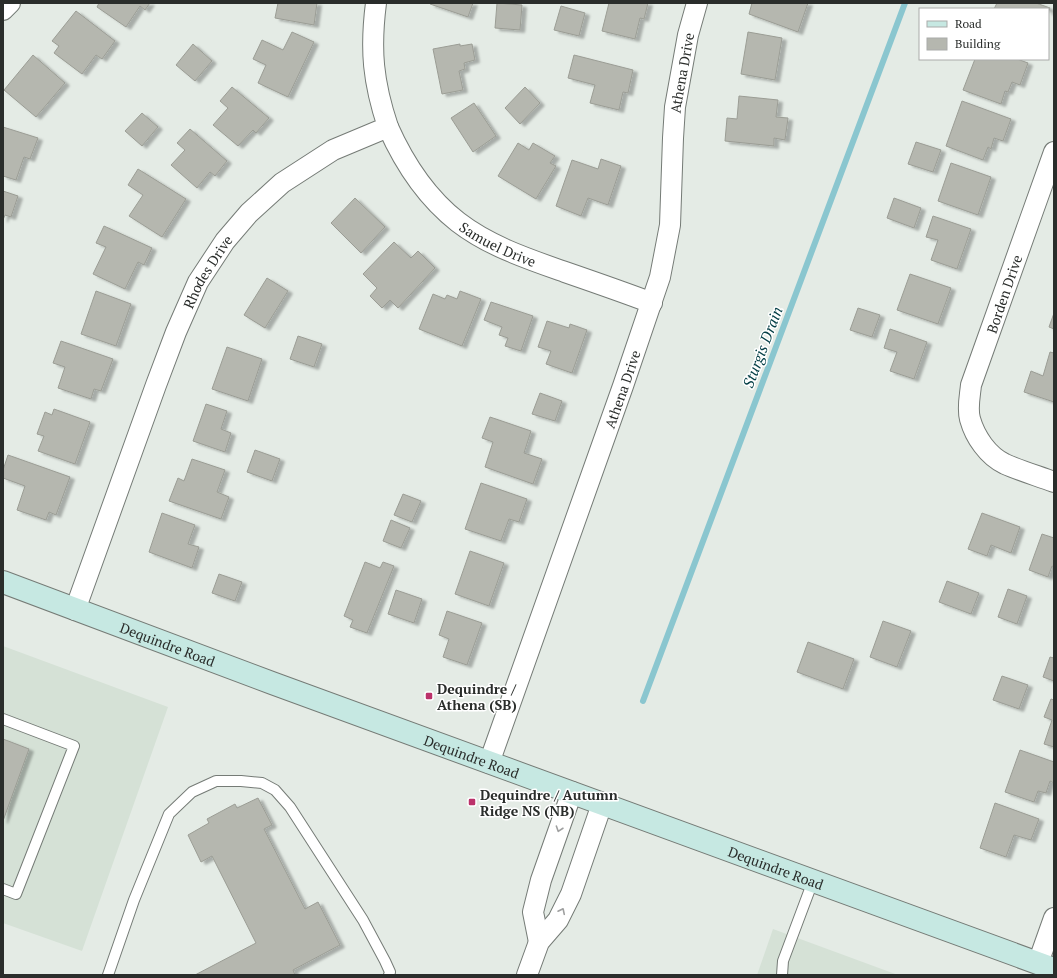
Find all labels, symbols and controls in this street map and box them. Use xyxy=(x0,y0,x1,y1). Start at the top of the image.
legend xyxy=(919,8,1049,60)
text: Road xyxy=(955,16,982,31)
street label: Athena Drive xyxy=(665,31,698,114)
text: Building xyxy=(955,36,1001,51)
street label: Samuel Drive xyxy=(456,217,539,270)
street label: Rhodes Drive xyxy=(178,230,236,311)
street label: Borden Drive xyxy=(982,252,1026,336)
water label: Sturgis Drain xyxy=(737,304,787,390)
street label: Athena Drive xyxy=(599,347,644,431)
street label: Dequindre Road xyxy=(118,617,218,670)
place label: Dequindre / Athena (SB) xyxy=(437,679,517,714)
marker: Dequindre / Athena (SB) xyxy=(424,691,434,701)
street label: Dequindre Road xyxy=(421,730,522,782)
place label: Dequindre / Autumn Ridge NS (NB) xyxy=(480,785,618,820)
marker: Dequindre / Autumn Ridge NS (NB) xyxy=(467,797,477,807)
one-way arrow xyxy=(555,825,564,832)
street label: Dequindre Road xyxy=(726,841,827,894)
one-way arrow xyxy=(557,908,565,915)

